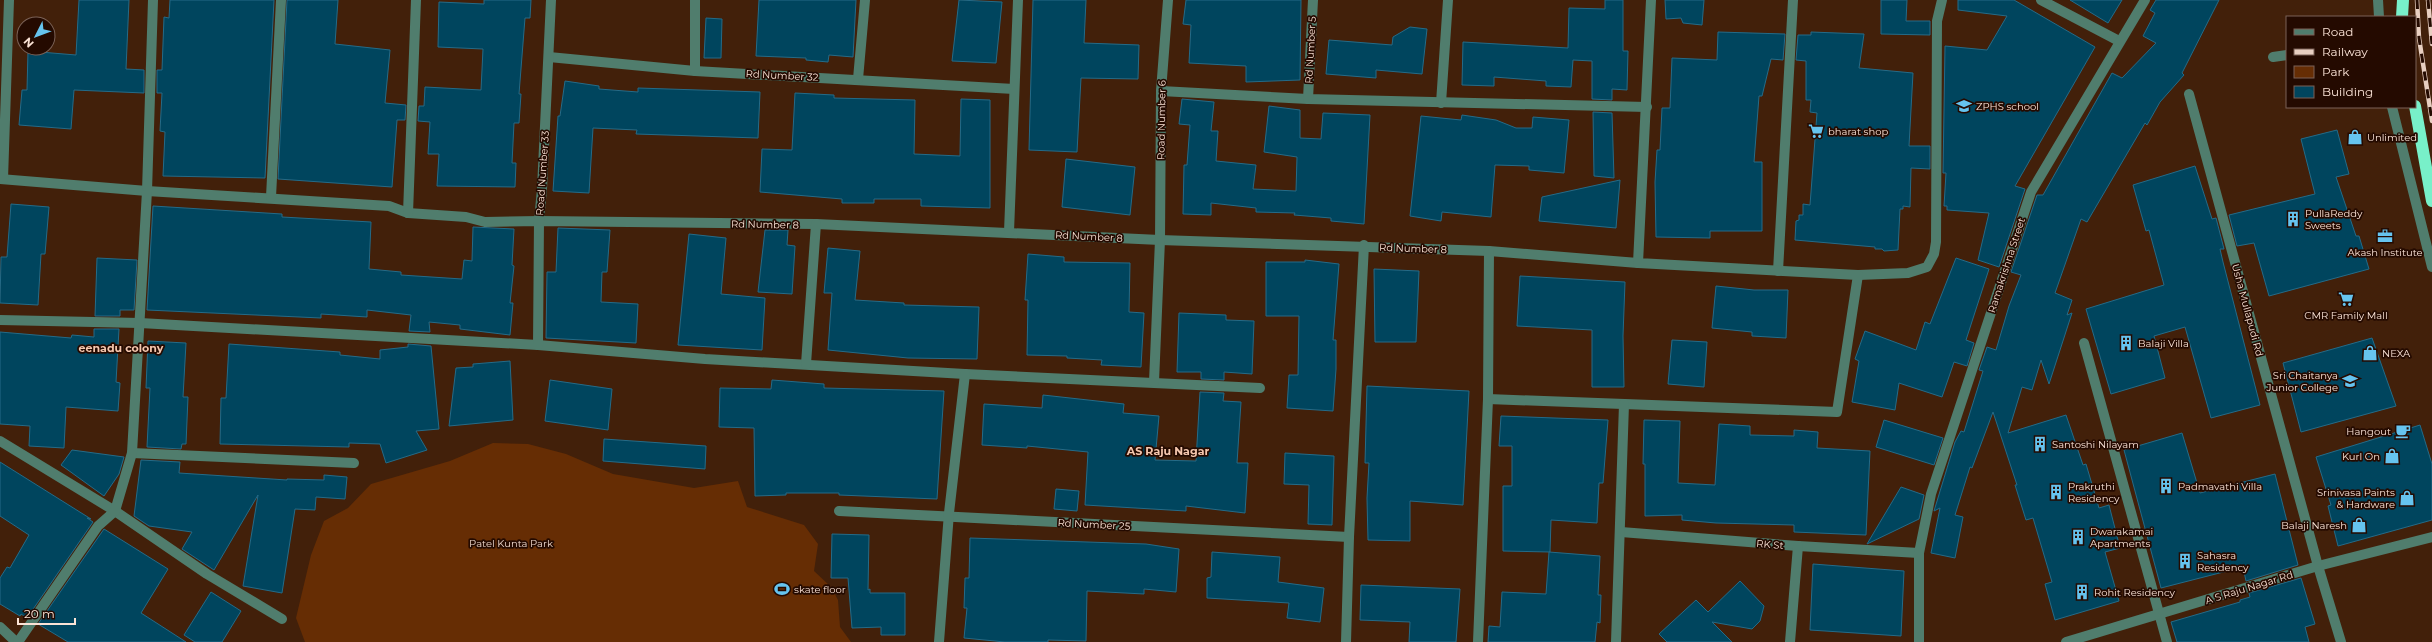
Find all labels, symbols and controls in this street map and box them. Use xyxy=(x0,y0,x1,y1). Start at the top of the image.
north arrow xyxy=(16,16,56,56)
street label: Rd Number 5 xyxy=(1302,16,1319,84)
legend xyxy=(2286,16,2416,108)
text: Road xyxy=(2322,24,2353,39)
text: N xyxy=(20,35,37,51)
text: Railway xyxy=(2322,44,2368,59)
text: Park xyxy=(2322,64,2350,79)
street label: Rd Number 32 xyxy=(745,67,819,84)
street label: Road Number 6 xyxy=(1154,80,1169,160)
text: Building xyxy=(2322,84,2373,99)
school or university icon: ZPHS school xyxy=(1955,97,1973,115)
place label: ZPHS school xyxy=(1976,100,2039,113)
supermarket icon: bharat shop xyxy=(1807,122,1825,140)
place label: bharat shop xyxy=(1828,125,1889,138)
shop icon: Unlimited xyxy=(2346,128,2364,146)
street label: Road Number 33 xyxy=(533,130,552,216)
place label: Unlimited xyxy=(2367,131,2417,144)
place label: PullaReddy Sweets xyxy=(2305,207,2363,232)
building icon: PullaReddy Sweets xyxy=(2284,210,2302,228)
street label: Ramakrishna Street xyxy=(1985,216,2028,314)
street label: Rd Number 8 xyxy=(731,217,799,232)
office icon: Akash Institute xyxy=(2376,227,2394,245)
street label: Rd Number 8 xyxy=(1055,228,1123,245)
street label: Rd Number 8 xyxy=(1379,241,1447,256)
place label: Akash Institute xyxy=(2347,246,2423,259)
street label: Usha Mullapudi Rd xyxy=(2229,262,2266,358)
supermarket icon: CMR Family Mall xyxy=(2337,290,2355,308)
place label: CMR Family Mall xyxy=(2304,309,2388,322)
building icon: Balaji Villa xyxy=(2117,334,2135,352)
place label: Balaji Villa xyxy=(2138,337,2189,350)
district label: eenadu colony xyxy=(79,341,164,355)
shop icon: NEXA xyxy=(2361,344,2379,362)
place label: NEXA xyxy=(2382,347,2411,360)
place label: Sri Chaitanya Junior College xyxy=(2265,369,2338,394)
school or university icon: Sri Chaitanya Junior College xyxy=(2341,372,2359,390)
cafe icon: Hangout xyxy=(2394,422,2412,440)
place label: Hangout xyxy=(2346,425,2391,438)
building icon: Santoshi Nilayam xyxy=(2031,435,2049,453)
place label: Santoshi Nilayam xyxy=(2052,438,2139,451)
district label: AS Raju Nagar xyxy=(1126,444,1209,458)
shop icon: Kurl On xyxy=(2383,447,2401,465)
place label: Kurl On xyxy=(2342,450,2380,463)
building icon: Padmavathi Villa xyxy=(2157,477,2175,495)
place label: Prakruthi Residency xyxy=(2068,480,2120,505)
place label: Padmavathi Villa xyxy=(2178,480,2262,493)
building icon: Prakruthi Residency xyxy=(2047,483,2065,501)
place label: Srinivasa Paints & Hardware xyxy=(2317,486,2395,511)
shop icon: Srinivasa Paints & Hardware xyxy=(2398,489,2416,507)
street label: Rd Number 25 xyxy=(1057,516,1131,533)
shop icon: Balaji Naresh xyxy=(2350,516,2368,534)
place label: Balaji Naresh xyxy=(2281,519,2347,532)
place label: Dwarakamai Apartments xyxy=(2090,525,2153,550)
building icon: Dwarakamai Apartments xyxy=(2069,528,2087,546)
park label: Patel Kunta Park xyxy=(469,537,553,550)
street label: RK St xyxy=(1756,537,1784,552)
place label: Sahasra Residency xyxy=(2197,549,2249,574)
building icon: Sahasra Residency xyxy=(2176,552,2194,570)
street label: A S Raju Nagar Rd xyxy=(2204,568,2295,607)
sports icon: skate floor xyxy=(773,580,791,598)
place label: skate floor xyxy=(794,583,846,596)
building icon: Rohit Residency xyxy=(2073,583,2091,601)
place label: Rohit Residency xyxy=(2094,586,2176,599)
scale bar xyxy=(18,600,75,626)
text: 20 m xyxy=(24,606,55,621)

